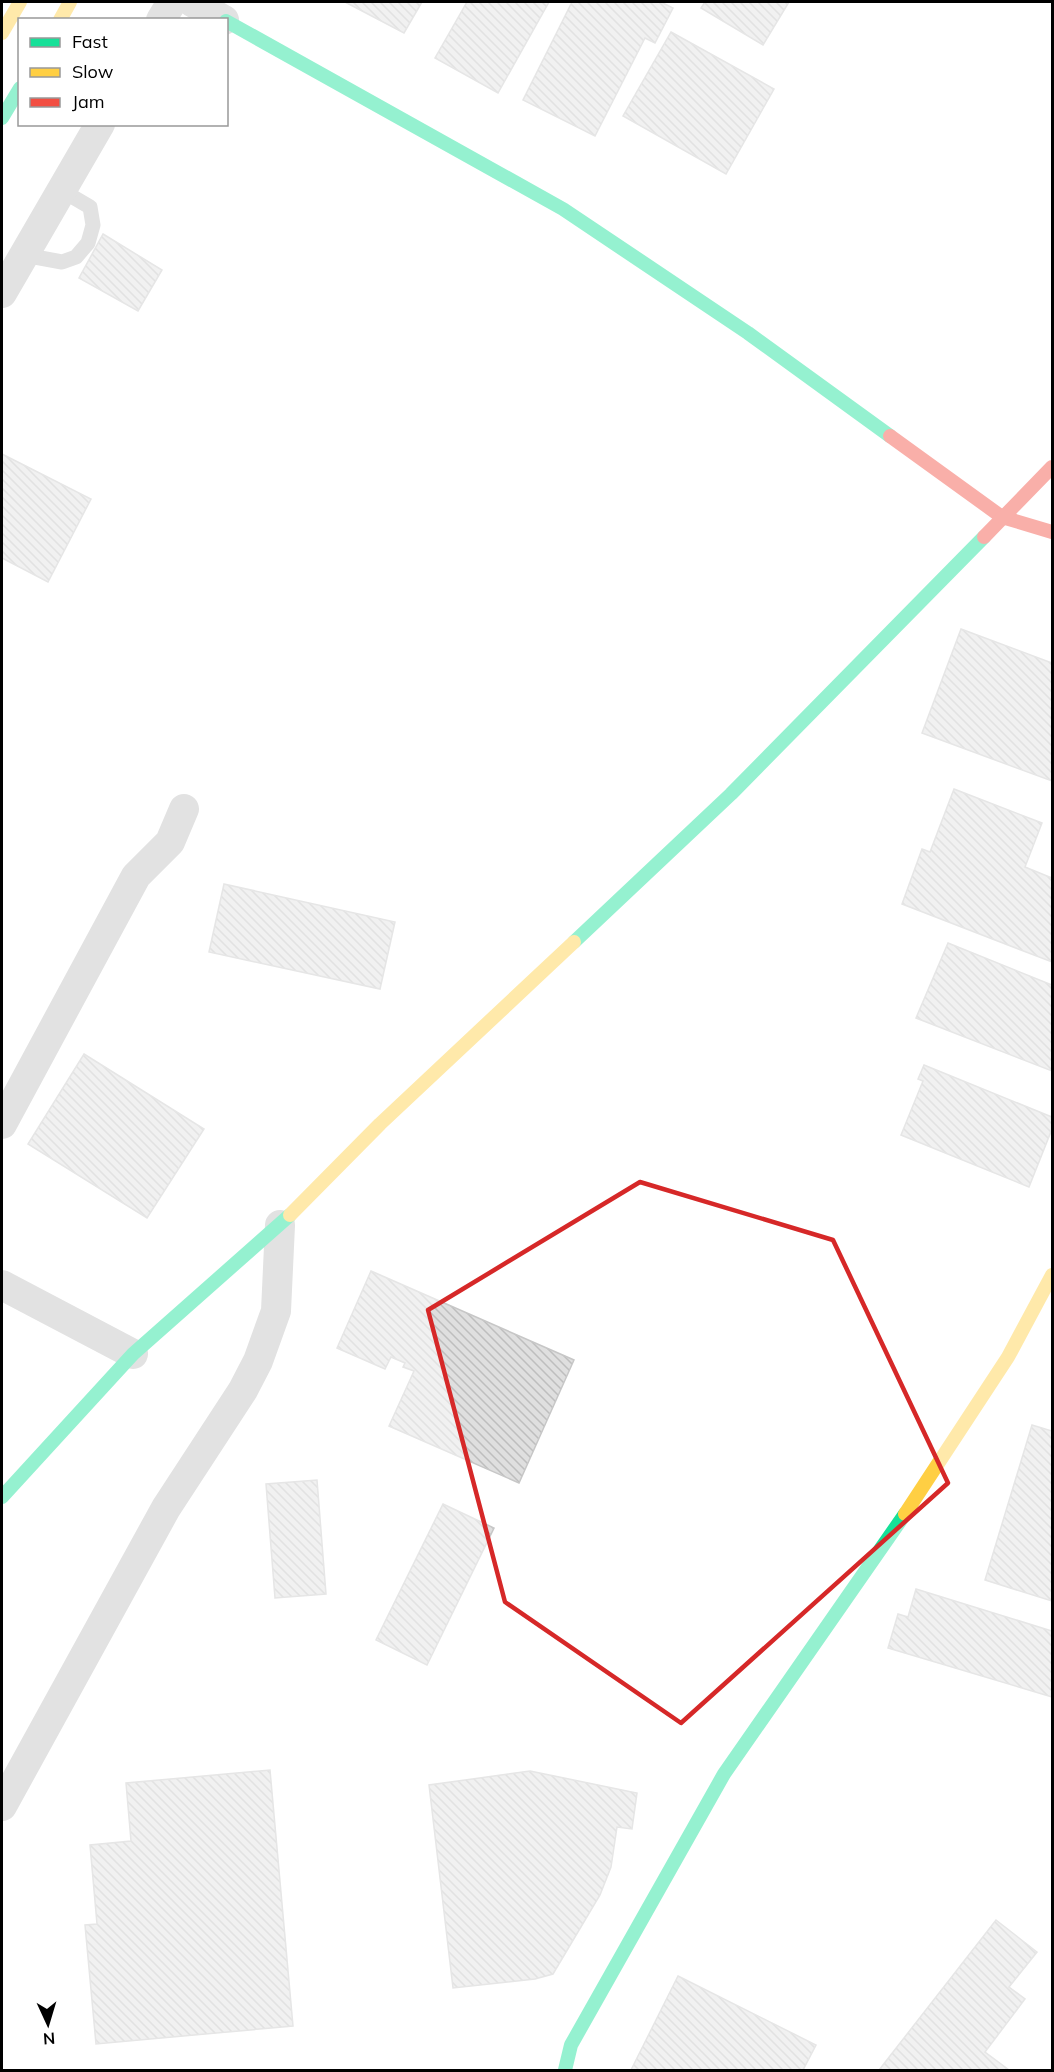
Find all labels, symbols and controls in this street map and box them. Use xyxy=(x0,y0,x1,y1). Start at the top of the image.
legend xyxy=(18,18,228,126)
text: Fast xyxy=(72,30,108,53)
text: Slow xyxy=(72,60,114,83)
text: Jam xyxy=(72,90,105,113)
north arrow xyxy=(18,1994,78,2054)
text: N xyxy=(42,2029,56,2049)

